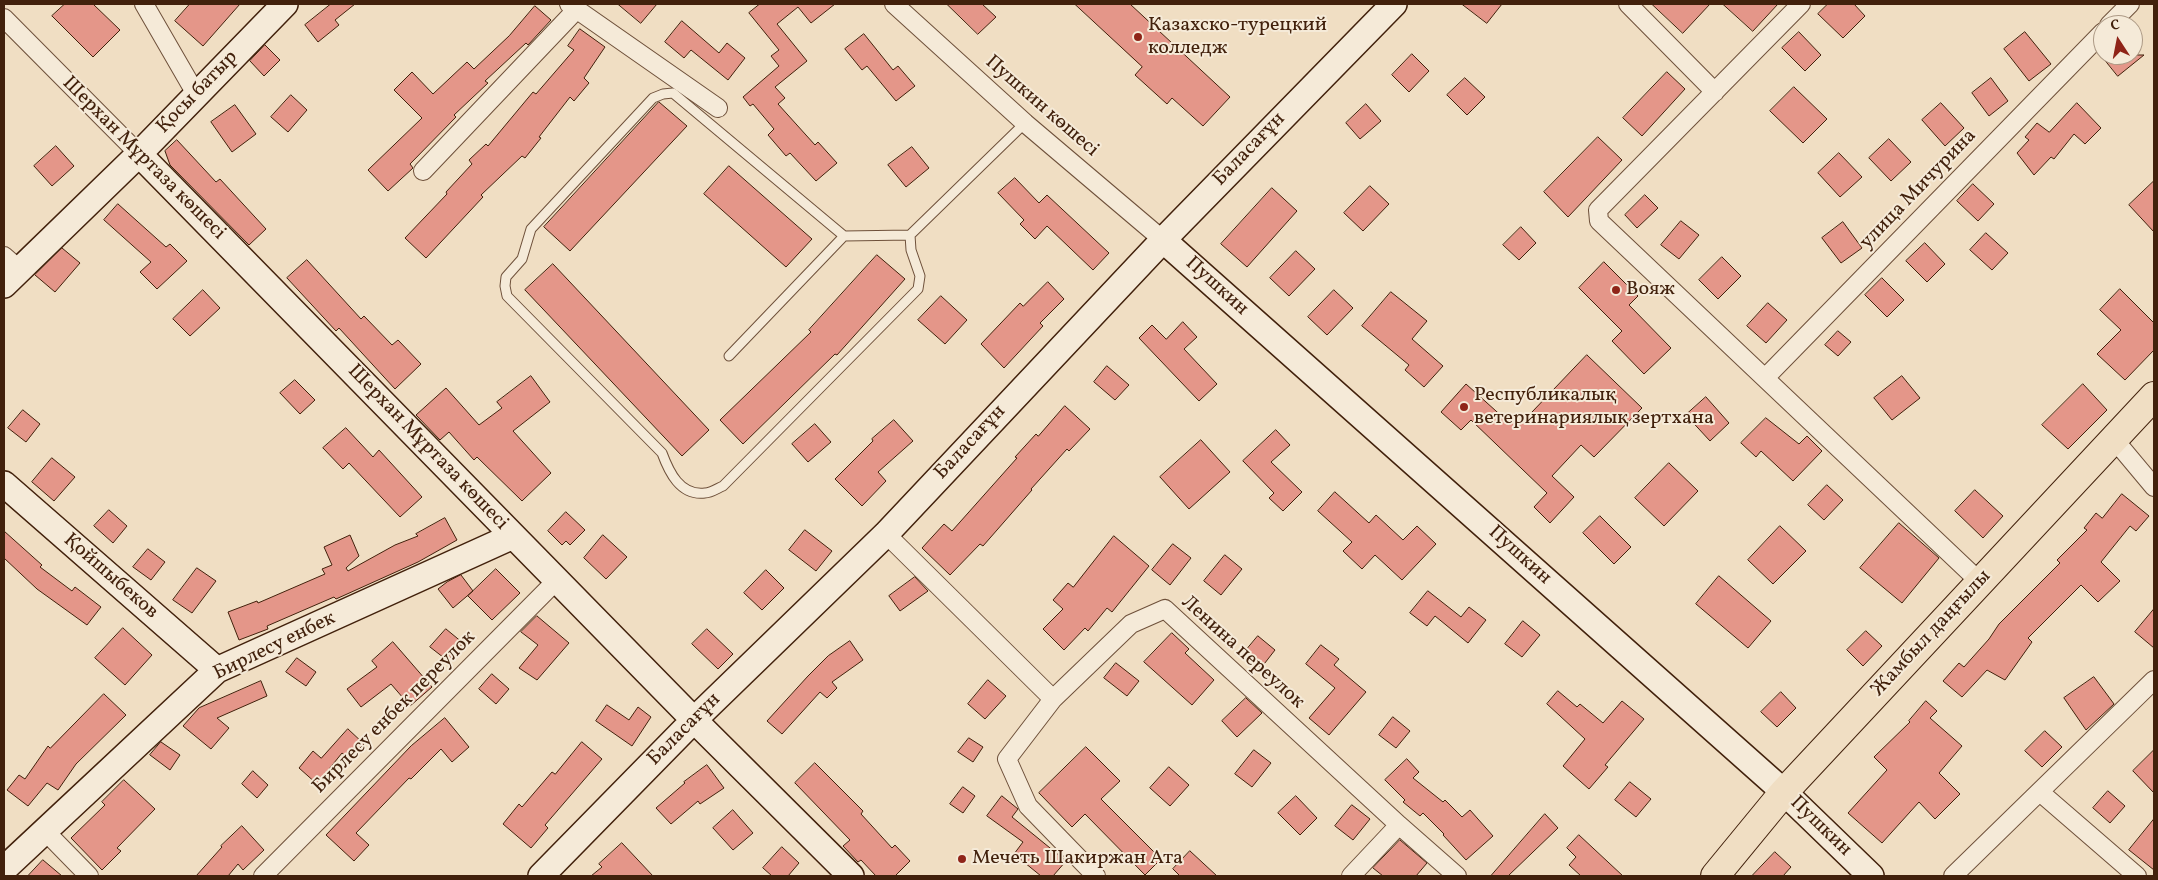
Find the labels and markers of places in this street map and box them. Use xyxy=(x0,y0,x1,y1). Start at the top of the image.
place label: Казахско-турецкий колледж xyxy=(1148,14,1327,61)
marker: Казахско-турецкий колледж xyxy=(1132,31,1144,43)
place label: Вояж xyxy=(1626,278,1675,302)
marker: Вояж xyxy=(1610,284,1622,296)
place label: Республикалық ветеринариялық зертхана xyxy=(1474,384,1714,431)
marker: Республикалық ветеринариялық зертхана xyxy=(1458,401,1470,413)
place label: Мечеть Шакиржан Ата xyxy=(972,847,1183,871)
marker: Мечеть Шакиржан Ата xyxy=(956,853,968,865)

